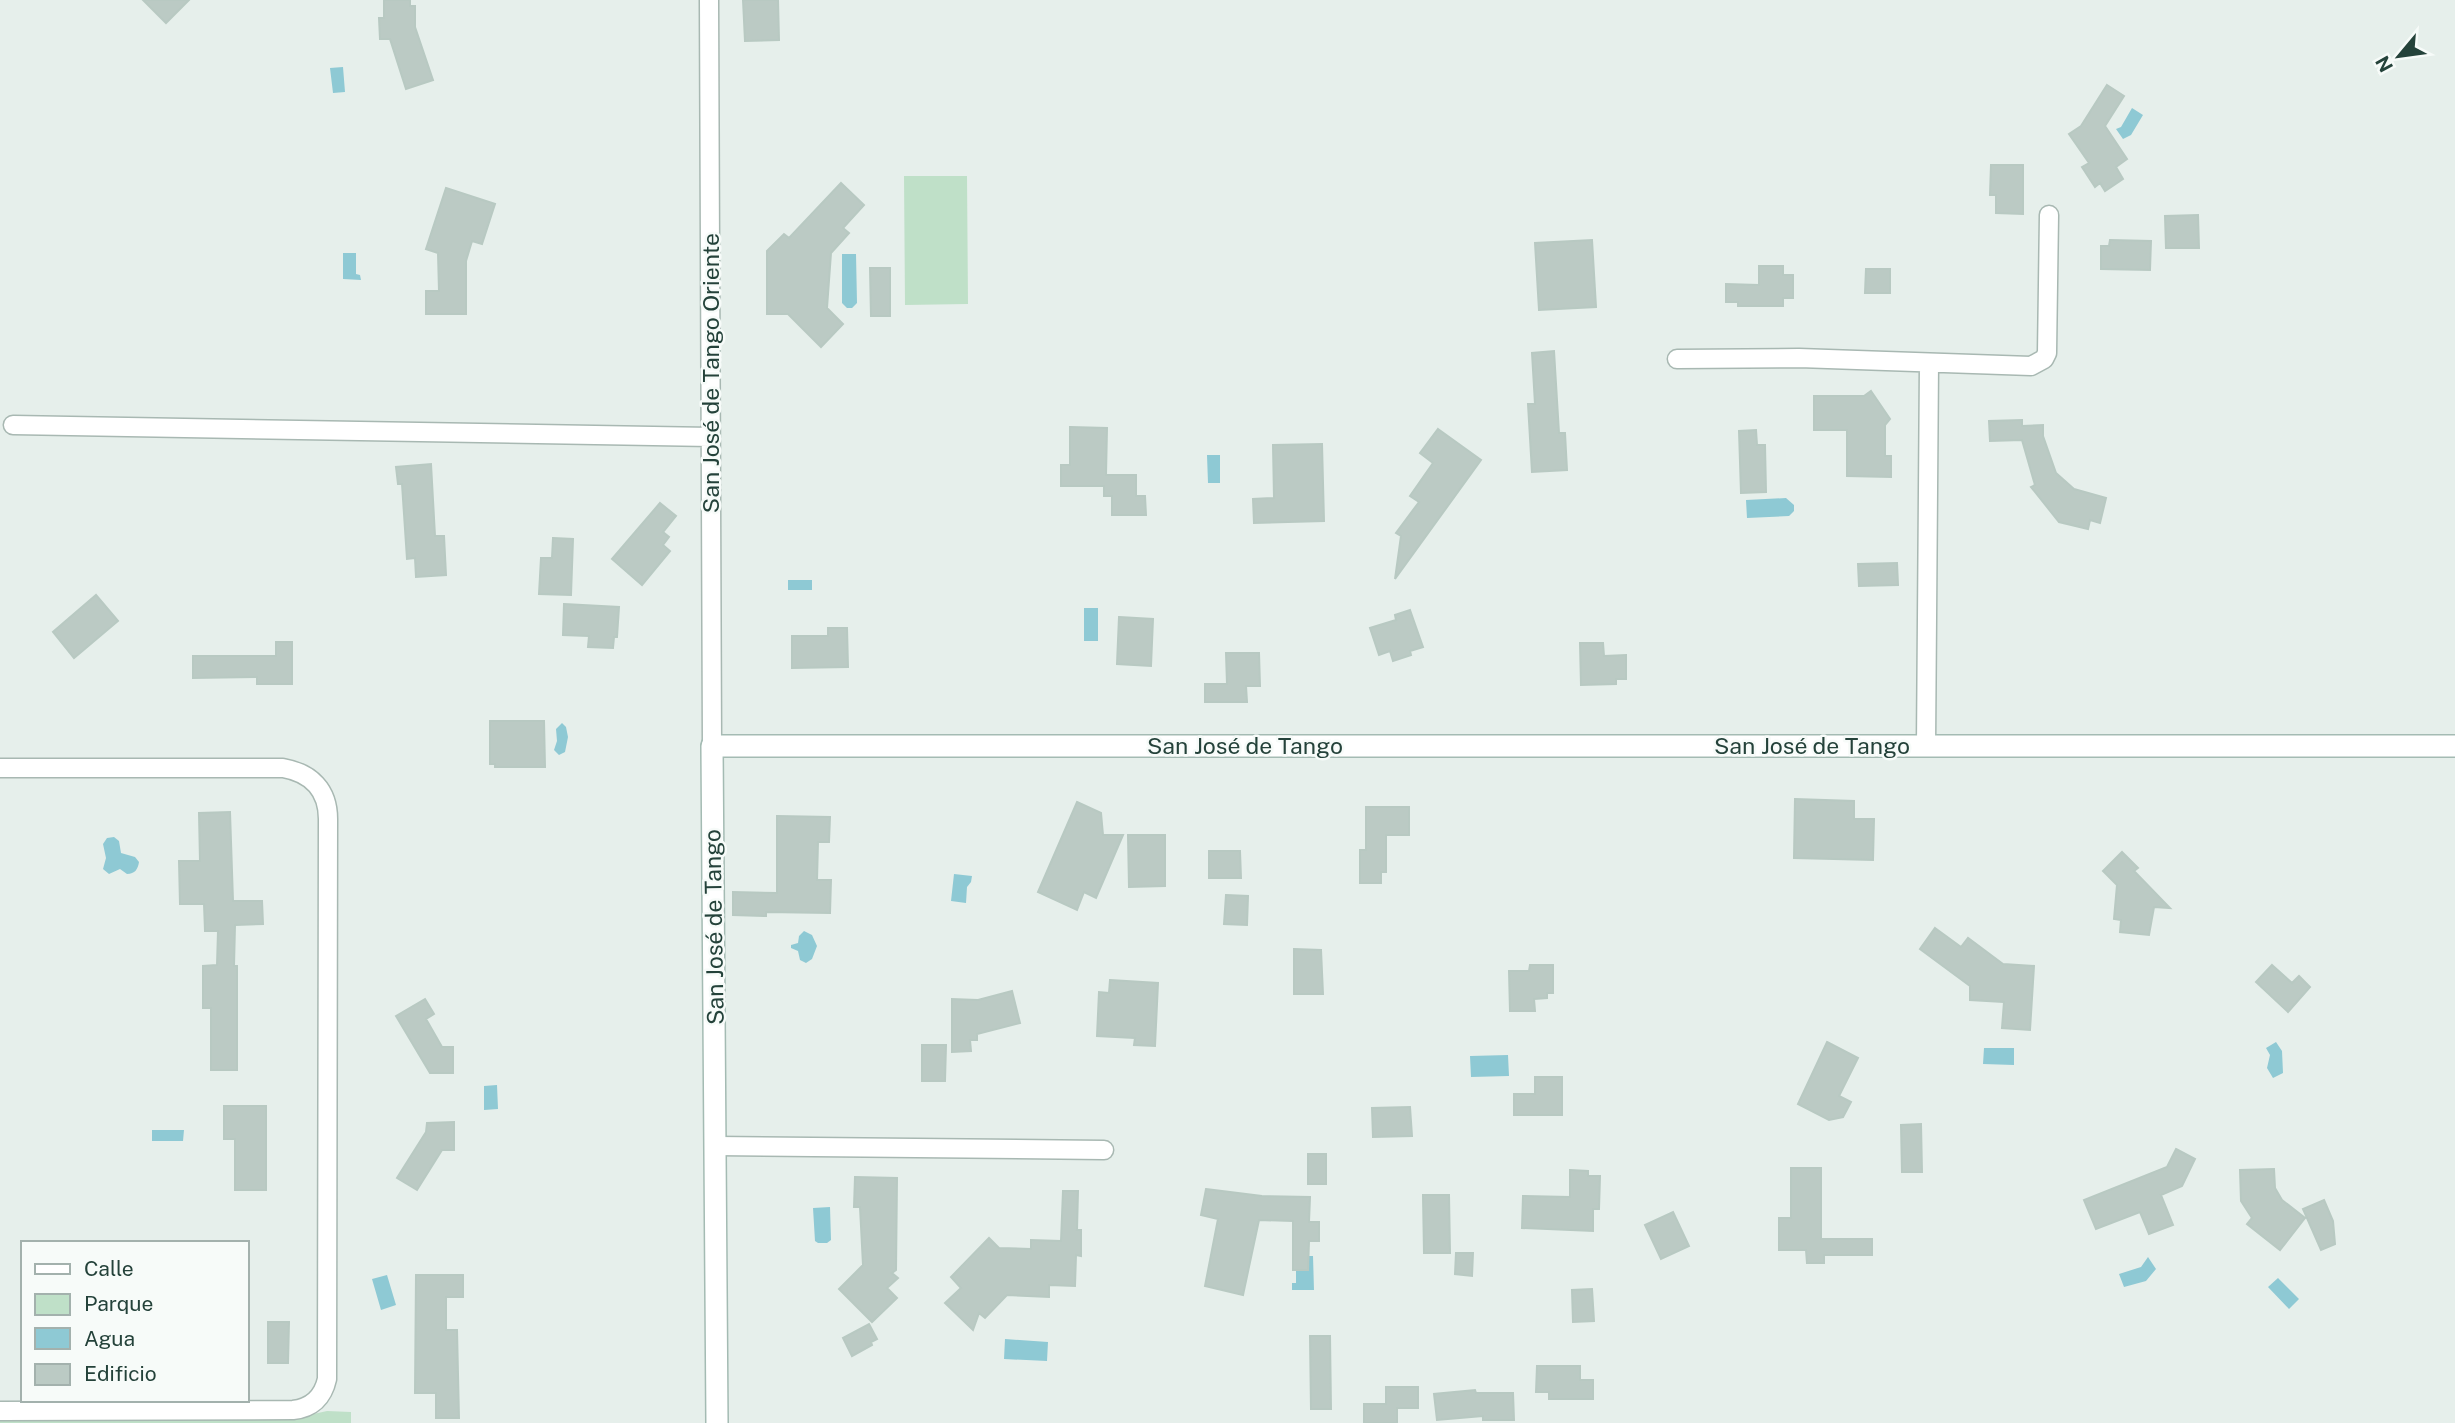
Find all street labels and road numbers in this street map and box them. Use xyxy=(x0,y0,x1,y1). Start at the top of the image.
street label: San José de Tango Oriente xyxy=(697,233,724,513)
street label: San José de Tango xyxy=(1147,732,1343,759)
street label: San José de Tango xyxy=(1714,732,1910,759)
street label: San José de Tango xyxy=(698,829,729,1025)

